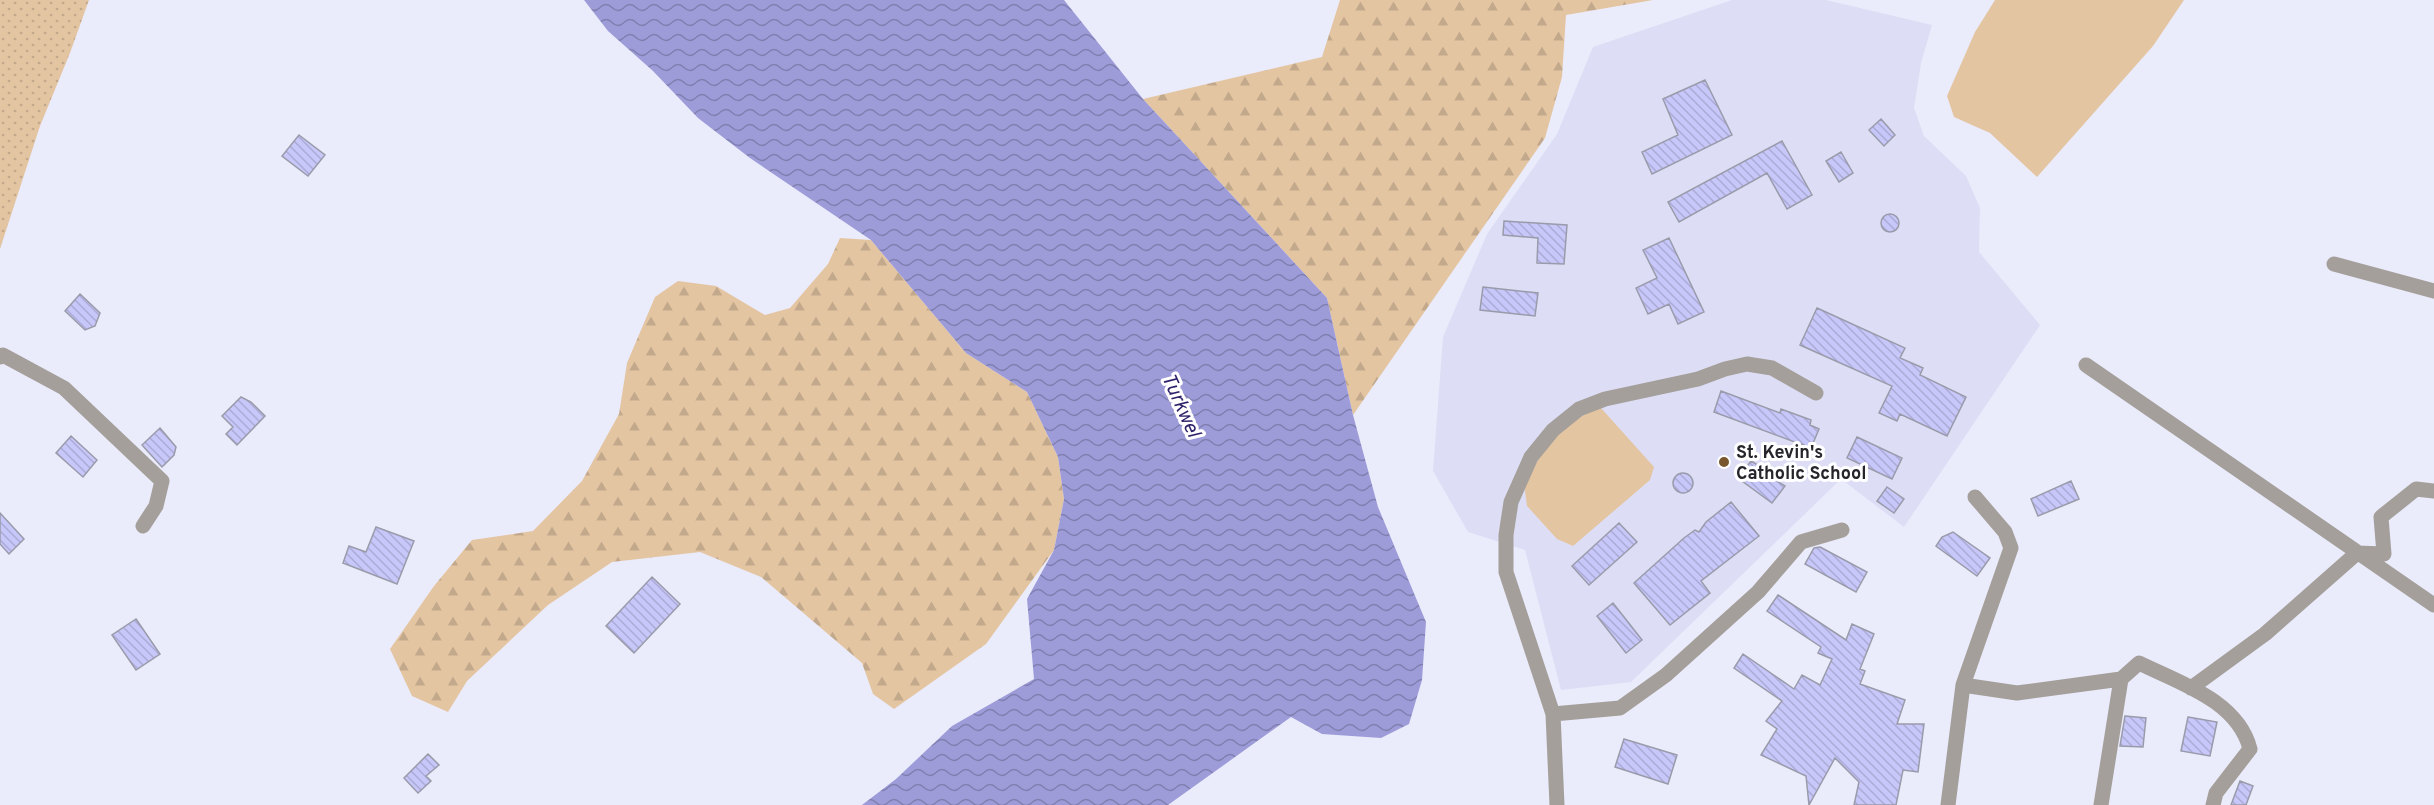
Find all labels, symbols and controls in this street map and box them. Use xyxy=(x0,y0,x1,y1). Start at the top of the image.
water label: Turkwel xyxy=(1155,370,1206,443)
place label: St. Kevin's Catholic School xyxy=(1736,442,1866,486)
marker: St. Kevin's Catholic School xyxy=(1717,455,1731,469)

